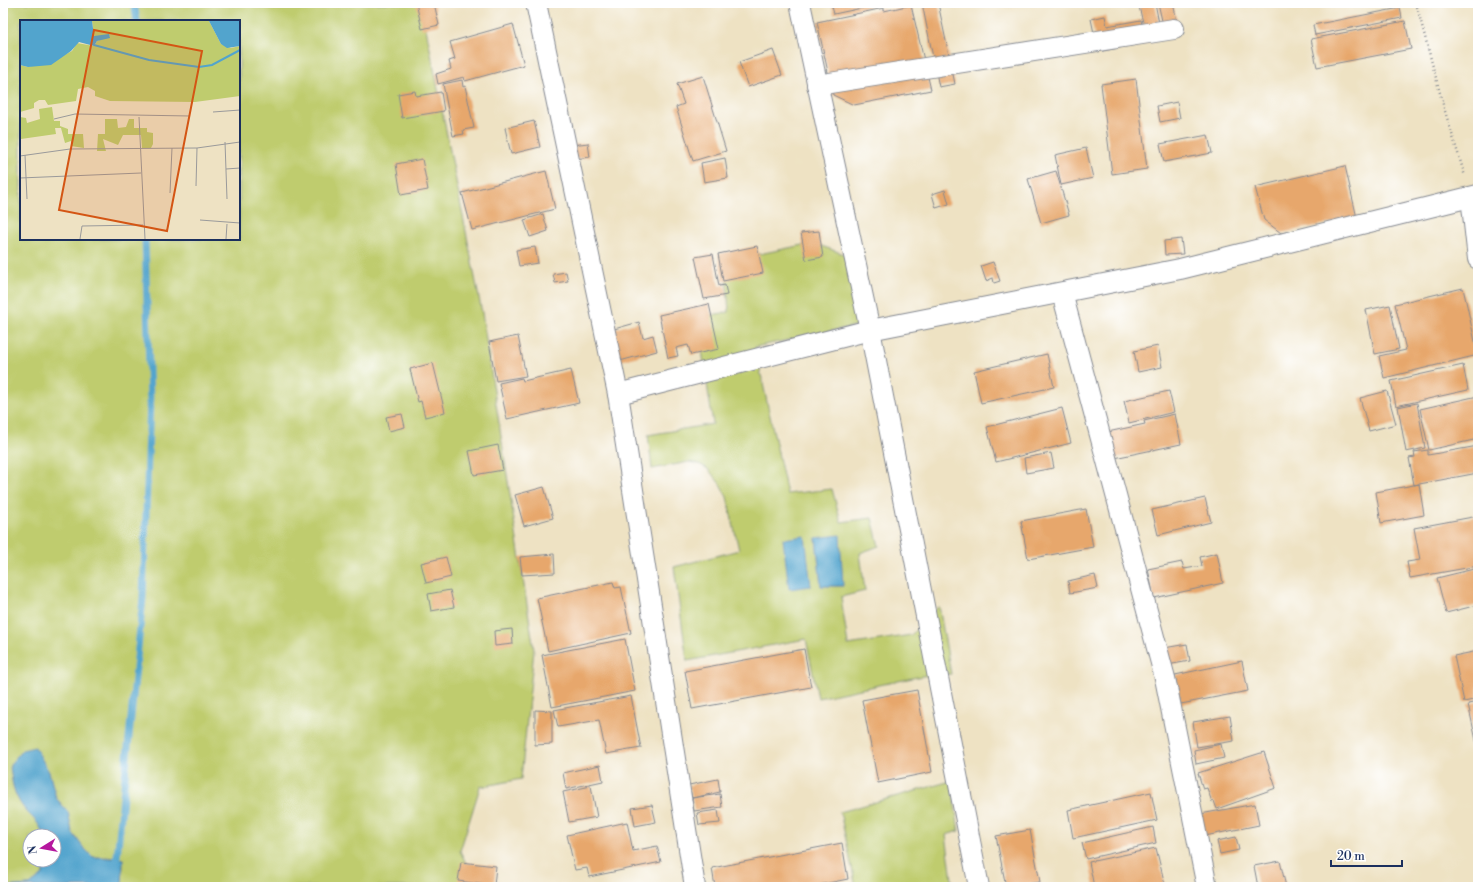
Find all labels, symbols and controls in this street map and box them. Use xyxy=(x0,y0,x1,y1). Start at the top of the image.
inset map xyxy=(20,20,240,240)
north arrow xyxy=(22,828,62,868)
scale bar xyxy=(1331,842,1402,868)
text: N xyxy=(25,844,41,855)
text: 20 m xyxy=(1337,849,1365,864)

